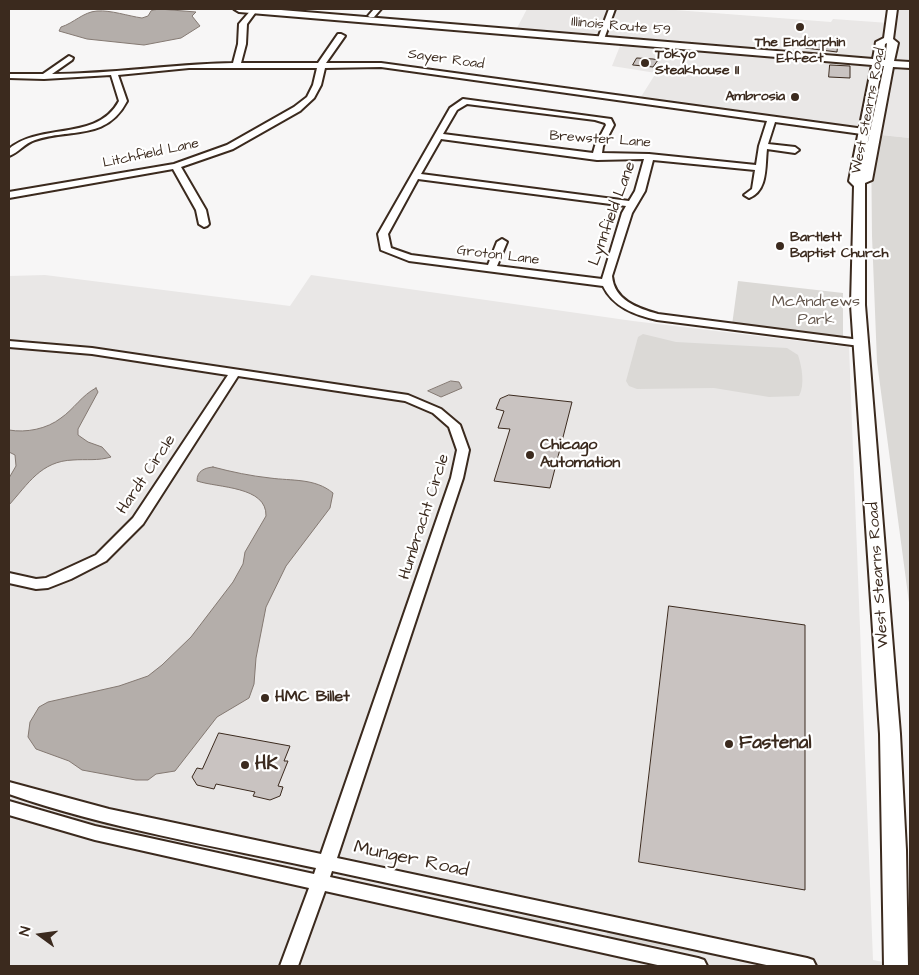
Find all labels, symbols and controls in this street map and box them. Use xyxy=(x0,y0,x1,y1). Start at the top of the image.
street label: Illinois Route 59 xyxy=(570,14,672,40)
marker: The Endorphin Effect xyxy=(794,21,806,33)
place label: The Endorphin Effect xyxy=(755,35,845,68)
street label: Sayer Road xyxy=(407,46,485,74)
place label: Tokyo Steakhouse II xyxy=(655,47,739,80)
street label: West Stearns Road xyxy=(849,47,889,175)
marker: Tokyo Steakhouse II xyxy=(639,57,651,69)
place label: Ambrosia xyxy=(725,89,785,105)
marker: Ambrosia xyxy=(789,91,801,103)
street label: Brewster Lane xyxy=(549,128,651,152)
street label: Litchfield Lane xyxy=(101,136,201,172)
street label: Lynnfield Lane xyxy=(585,159,641,269)
place label: Bartlett Baptist Church xyxy=(790,230,888,262)
marker: Bartlett Baptist Church xyxy=(774,240,786,252)
street label: Groton Lane xyxy=(456,243,540,269)
park label: McAndrews Park xyxy=(772,293,860,331)
street label: Hardt Circle xyxy=(113,432,181,518)
place label: Chicago Automation xyxy=(540,436,620,474)
marker: Chicago Automation xyxy=(524,449,536,461)
street label: Humbracht Circle xyxy=(396,452,454,582)
street label: West Stearns Road xyxy=(864,501,894,649)
place label: HMC Billet xyxy=(275,688,350,708)
marker: HMC Billet xyxy=(259,692,271,704)
place label: Fastenal xyxy=(739,733,811,755)
marker: Fastenal xyxy=(723,738,735,750)
place label: HK xyxy=(255,754,278,776)
marker: HK xyxy=(239,759,251,771)
street label: Munger Road xyxy=(352,837,470,883)
north arrow xyxy=(15,910,65,960)
text: N xyxy=(15,925,36,938)

